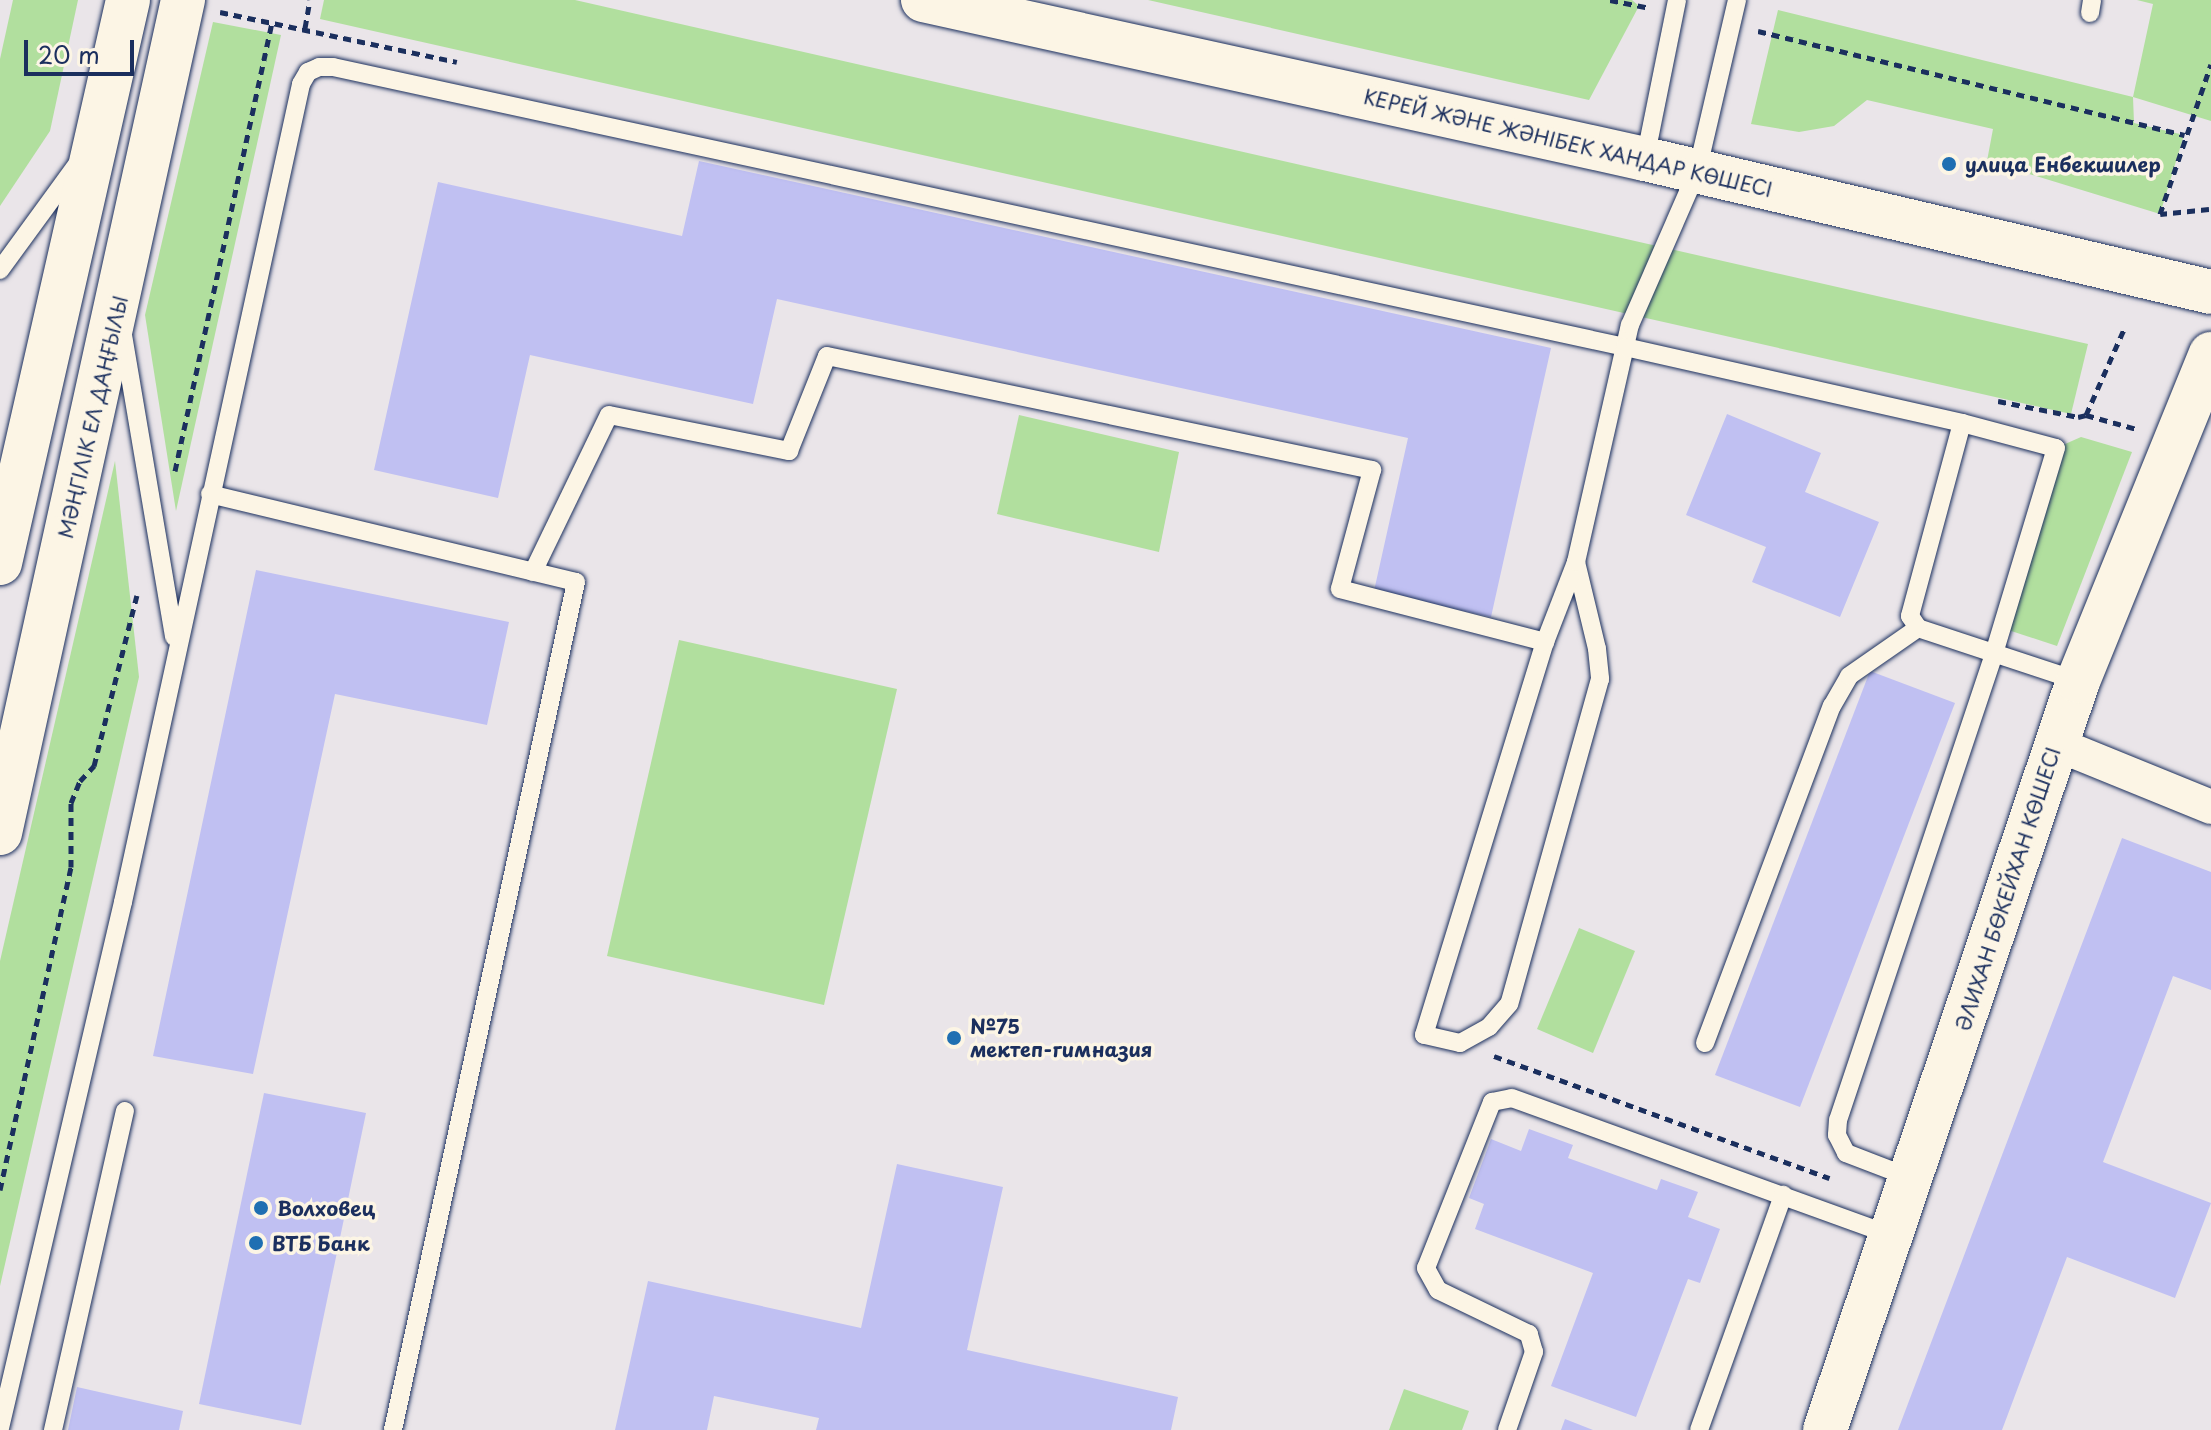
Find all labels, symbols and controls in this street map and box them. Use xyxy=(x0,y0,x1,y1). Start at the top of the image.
scale bar xyxy=(28,24,138,74)
text: 20 m xyxy=(38,36,100,72)
street label: КЕРЕЙ ЖӘНЕ ЖӘНІБЕК ХАНДАР КӨШЕСІ xyxy=(1361,84,1775,202)
place label: улица Енбекшилер xyxy=(1965,152,2161,176)
marker: улица Енбекшилер xyxy=(1940,155,1958,173)
street label: МӘҢГІЛІК ЕЛ ДАҢҒЫЛЫ xyxy=(53,293,133,541)
street label: ӘЛИХАН БӨКЕЙХАН КӨШЕСІ xyxy=(1951,744,2065,1034)
place label: №75 мектеп-гимназия xyxy=(970,1014,1152,1061)
marker: №75 мектеп-гимназия xyxy=(945,1029,963,1047)
place label: Волховец xyxy=(277,1196,375,1220)
marker: Волховец xyxy=(252,1199,270,1217)
place label: ВТБ Банк xyxy=(272,1231,371,1255)
marker: ВТБ Банк xyxy=(247,1234,265,1252)

